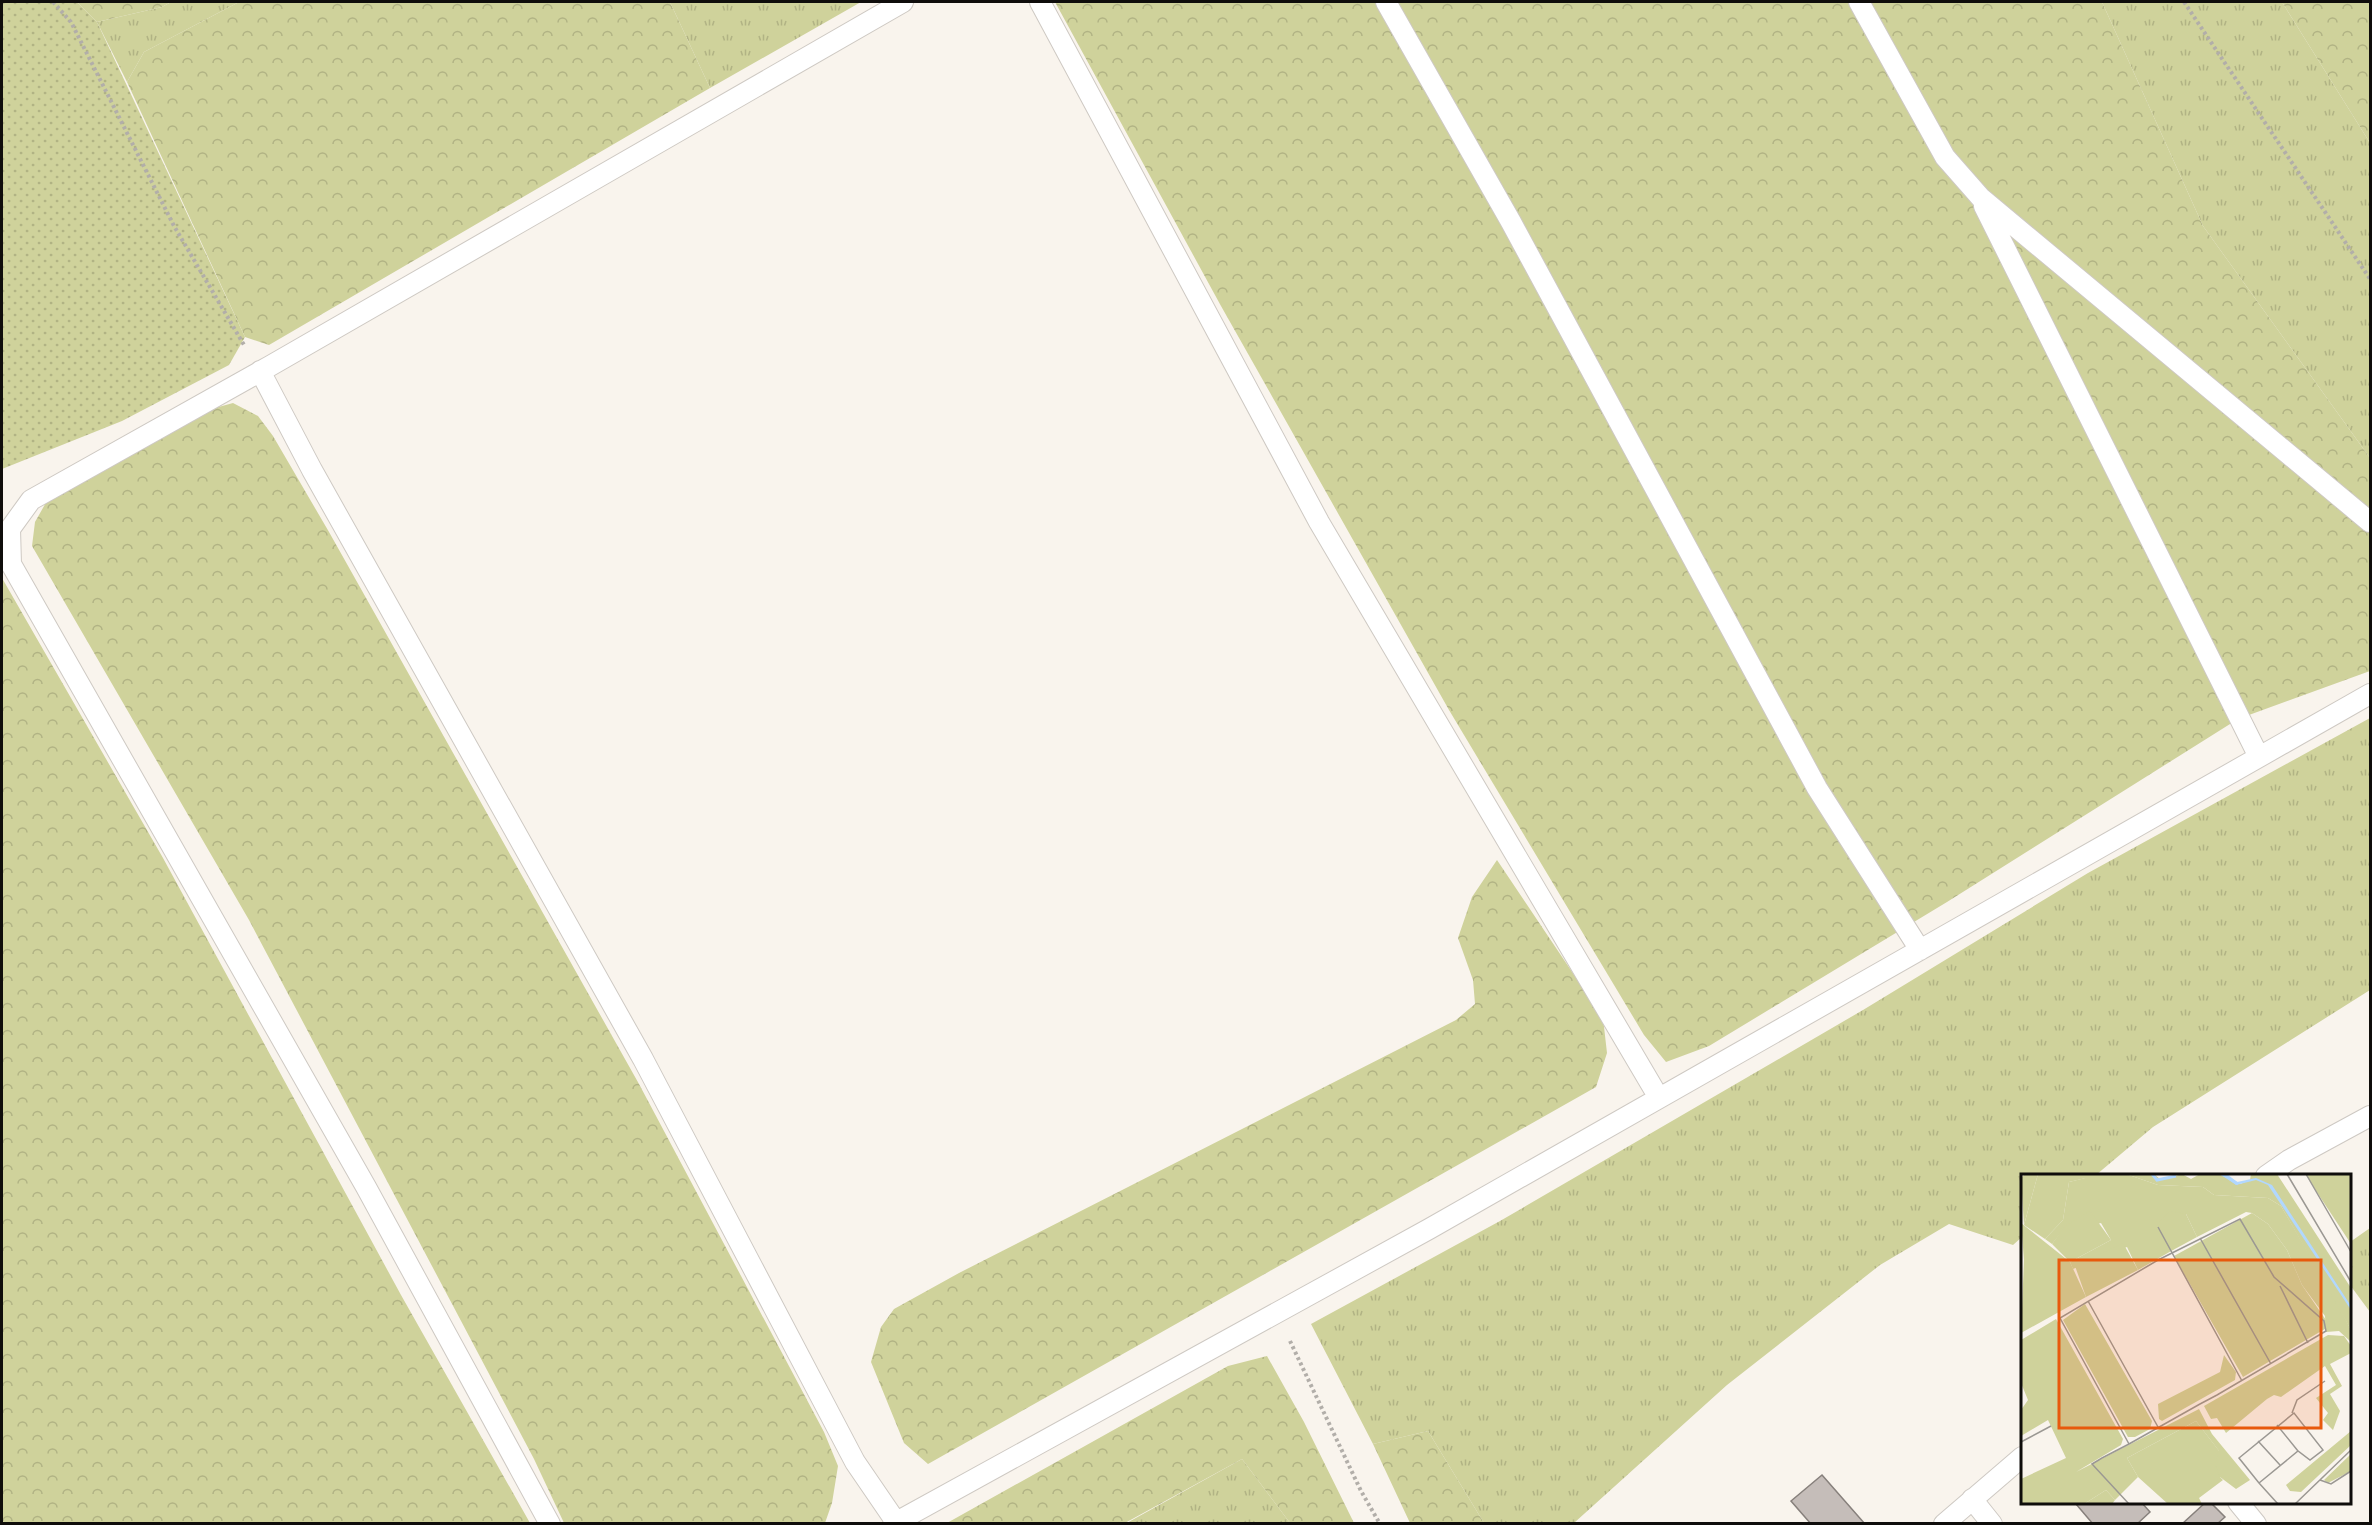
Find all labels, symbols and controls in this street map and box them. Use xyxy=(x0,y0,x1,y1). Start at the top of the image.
inset map xyxy=(2021,1174,2351,1504)

